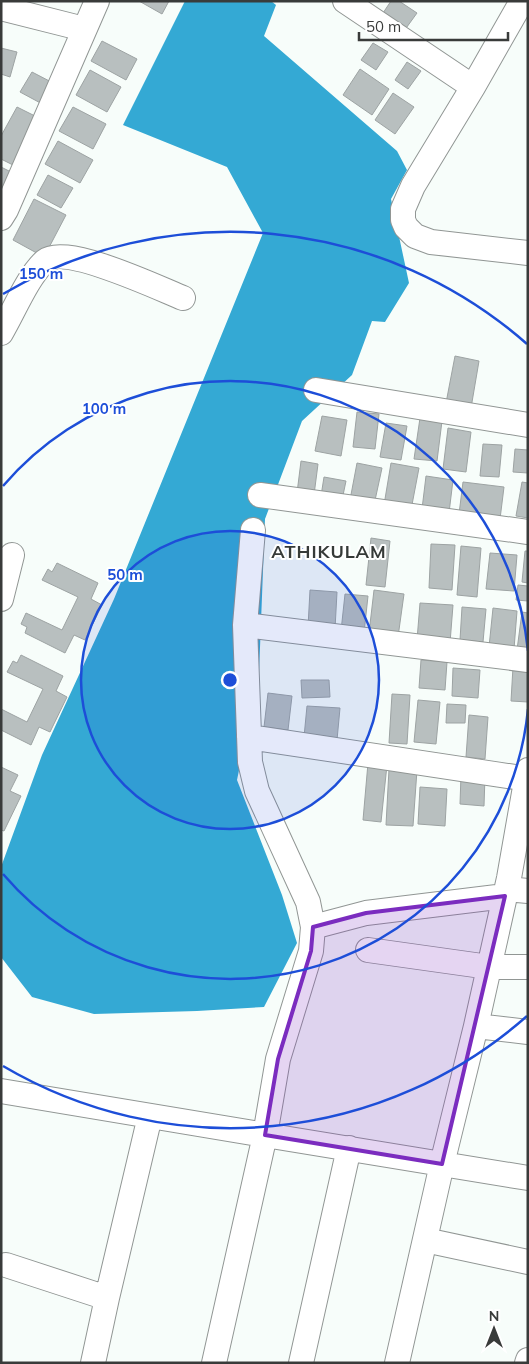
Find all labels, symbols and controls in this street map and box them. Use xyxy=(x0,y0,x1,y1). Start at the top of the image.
scale bar xyxy=(359,10,508,42)
text: 50 m xyxy=(366,17,401,36)
text: 150 m xyxy=(19,264,63,283)
text: 100 m xyxy=(82,399,126,418)
district label: ATHIKULAM xyxy=(271,540,387,563)
text: 50 m xyxy=(107,565,143,584)
centre of rings xyxy=(221,671,239,689)
north arrow xyxy=(469,1304,519,1354)
text: N xyxy=(489,1307,499,1325)

